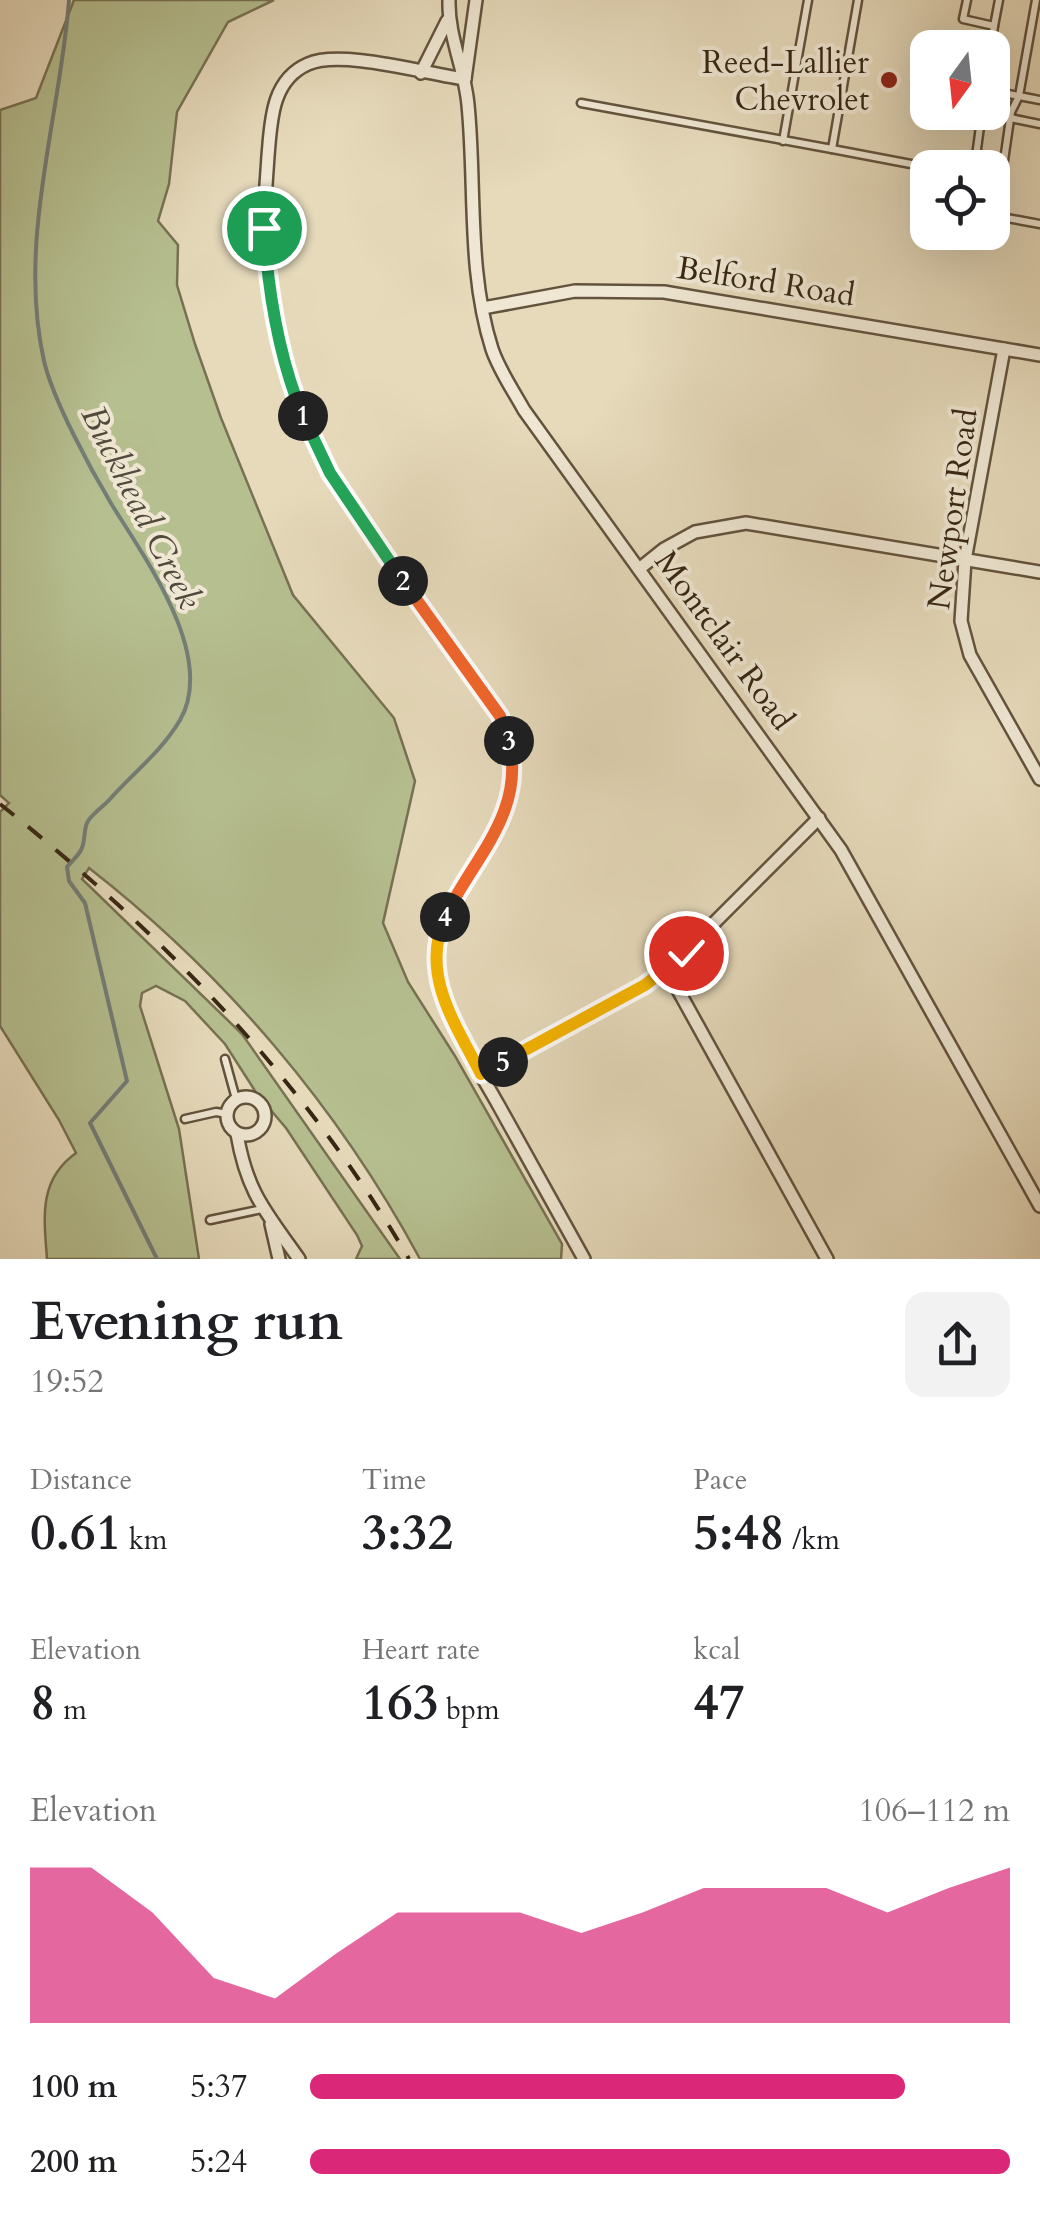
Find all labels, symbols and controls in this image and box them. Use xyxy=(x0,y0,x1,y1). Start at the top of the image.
north arrow xyxy=(910,30,1010,130)
map controls xyxy=(910,30,1010,250)
place label: Reed-Lallier Chevrolet xyxy=(702,41,869,122)
marker: Reed-Lallier Chevrolet xyxy=(878,69,900,91)
button: locate xyxy=(910,150,1010,250)
pin xyxy=(222,186,307,271)
icon: arrive xyxy=(237,201,292,256)
street label: Belford Road xyxy=(674,246,858,318)
pin: 1 xyxy=(278,391,328,441)
water label: Buckhead Creek xyxy=(69,397,213,618)
text: 1 xyxy=(296,397,310,435)
street label: Newport Road xyxy=(917,406,989,612)
street label: Montclair Road xyxy=(644,542,804,739)
pin: 2 xyxy=(378,556,428,606)
text: 2 xyxy=(396,562,410,600)
pin: 3 xyxy=(484,716,534,766)
text: 3 xyxy=(502,722,516,760)
pin: 4 xyxy=(420,892,470,942)
text: 4 xyxy=(438,898,452,936)
pin xyxy=(644,911,729,996)
icon: check xyxy=(659,926,714,981)
pin: 5 xyxy=(478,1037,528,1087)
text: 5 xyxy=(496,1043,510,1081)
text: Evening run xyxy=(30,1285,343,1359)
button: share xyxy=(905,1292,1010,1397)
text: 19:52 xyxy=(30,1360,104,1404)
text: Distance xyxy=(30,1461,132,1499)
text: Time xyxy=(362,1461,426,1499)
text: Pace xyxy=(693,1461,747,1499)
text: 0.61 xyxy=(30,1499,121,1567)
text: 3:32 xyxy=(362,1499,453,1567)
text: 5:48 xyxy=(693,1499,785,1567)
text: km xyxy=(121,1521,168,1559)
text: /km xyxy=(785,1521,840,1559)
text: Elevation xyxy=(30,1631,141,1669)
text: Heart rate xyxy=(362,1631,480,1669)
text: kcal xyxy=(693,1631,740,1669)
text: 8 xyxy=(30,1669,56,1737)
text: 163 xyxy=(362,1669,439,1737)
text: 47 xyxy=(693,1669,745,1737)
text: m xyxy=(56,1691,87,1729)
text: bpm xyxy=(439,1691,500,1729)
text: Elevation xyxy=(30,1789,157,1833)
text: 106–112 m xyxy=(858,1789,1010,1833)
text: 100 m xyxy=(30,2065,117,2109)
text: 5:37 xyxy=(190,2065,247,2109)
text: 200 m xyxy=(30,2140,117,2184)
text: 5:24 xyxy=(190,2140,247,2184)

